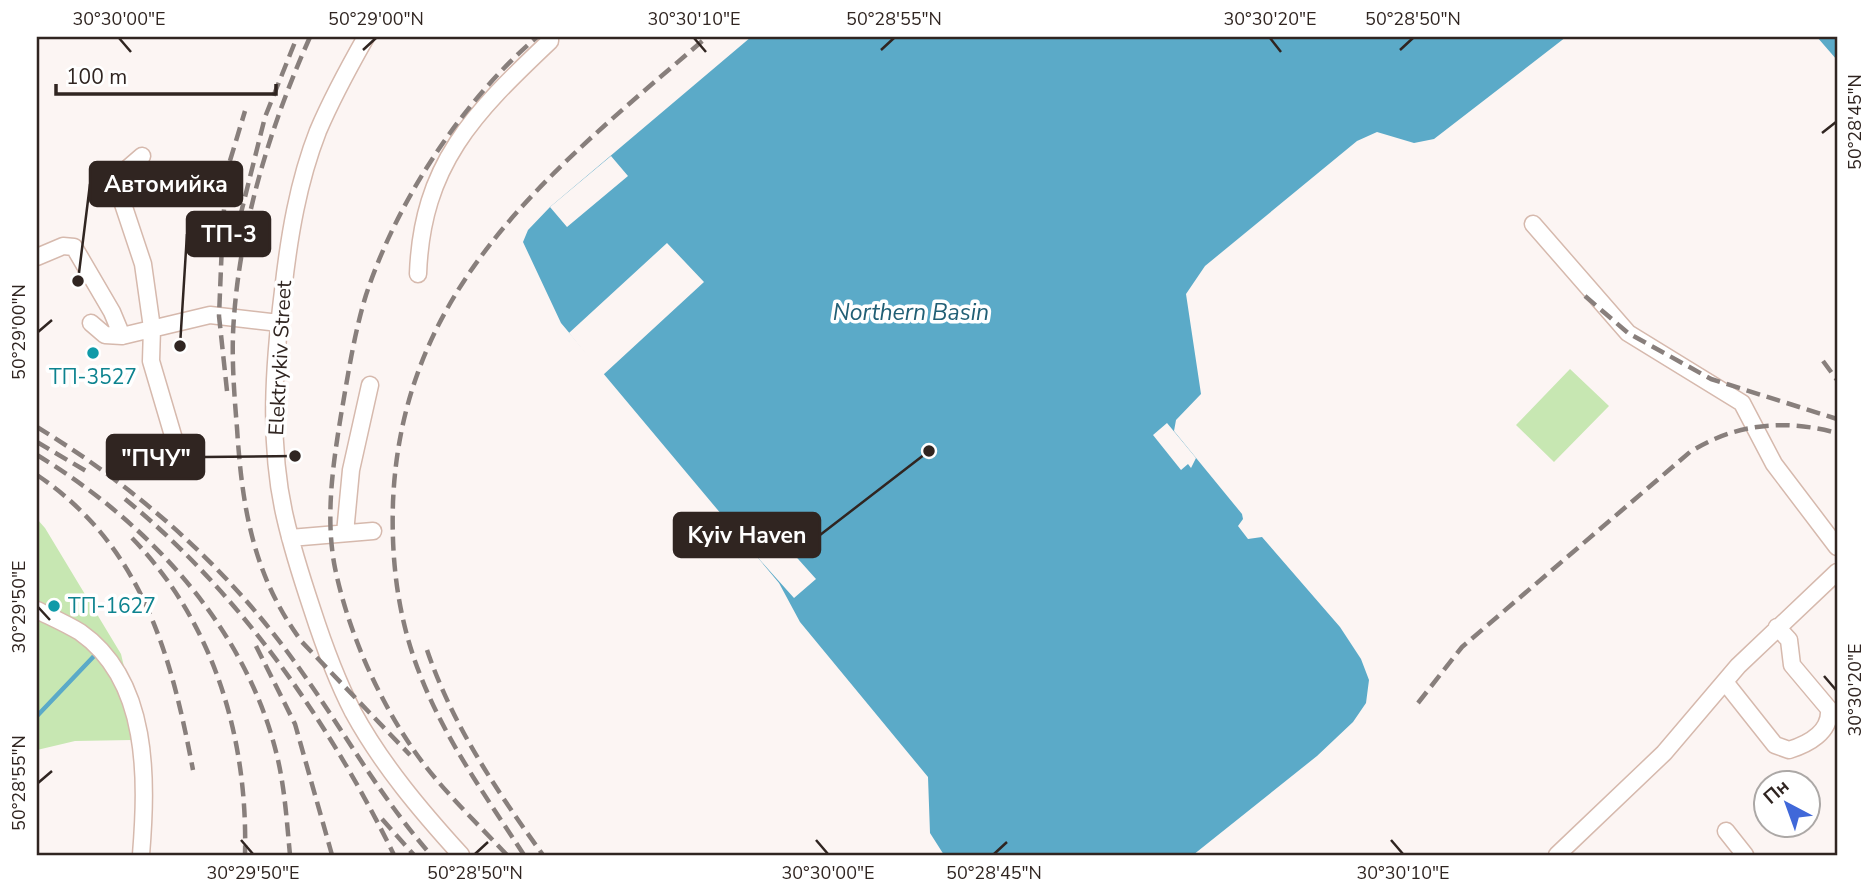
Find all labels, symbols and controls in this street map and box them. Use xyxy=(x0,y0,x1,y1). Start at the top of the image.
text: 30°30'00"E xyxy=(73,7,166,31)
text: 50°29'00"N xyxy=(328,7,424,31)
text: 30°30'10"E xyxy=(648,7,741,31)
text: 50°28'55"N xyxy=(846,7,942,31)
text: 30°30'20"E xyxy=(1224,7,1317,31)
text: 50°28'50"N xyxy=(1365,7,1461,31)
scale bar xyxy=(56,52,276,96)
text: 100 m xyxy=(66,63,127,91)
text: 50°28'45"N xyxy=(1843,74,1867,170)
callout: Автомийка xyxy=(90,162,242,206)
text: Автомийка xyxy=(104,169,228,200)
callout: ТП-3 xyxy=(187,212,270,256)
text: ТП-3 xyxy=(201,219,257,250)
street label: Elektrykiv Street xyxy=(262,279,298,436)
text: 50°29'00"N xyxy=(7,284,31,380)
water label: Northern Basin xyxy=(833,297,989,328)
marker: ТП-3527 xyxy=(85,345,101,361)
place label: ТП-3527 xyxy=(49,363,137,391)
callout: "ПЧУ" xyxy=(107,435,204,479)
text: "ПЧУ" xyxy=(121,443,191,474)
callout: Kyiv Haven xyxy=(674,513,820,557)
text: Kyiv Haven xyxy=(688,520,806,551)
text: 30°29'50"E xyxy=(7,561,31,654)
place label: ТП-1627 xyxy=(68,592,156,620)
marker: ТП-1627 xyxy=(46,598,62,614)
text: 30°30'20"E xyxy=(1843,644,1867,737)
text: 50°28'55"N xyxy=(7,735,31,831)
north arrow xyxy=(1752,770,1822,840)
text: Пн xyxy=(1758,774,1795,810)
text: 30°29'50"E xyxy=(207,861,300,885)
text: 50°28'50"N xyxy=(427,861,523,885)
text: 30°30'00"E xyxy=(782,861,875,885)
text: 50°28'45"N xyxy=(946,861,1042,885)
text: 30°30'10"E xyxy=(1357,861,1450,885)

